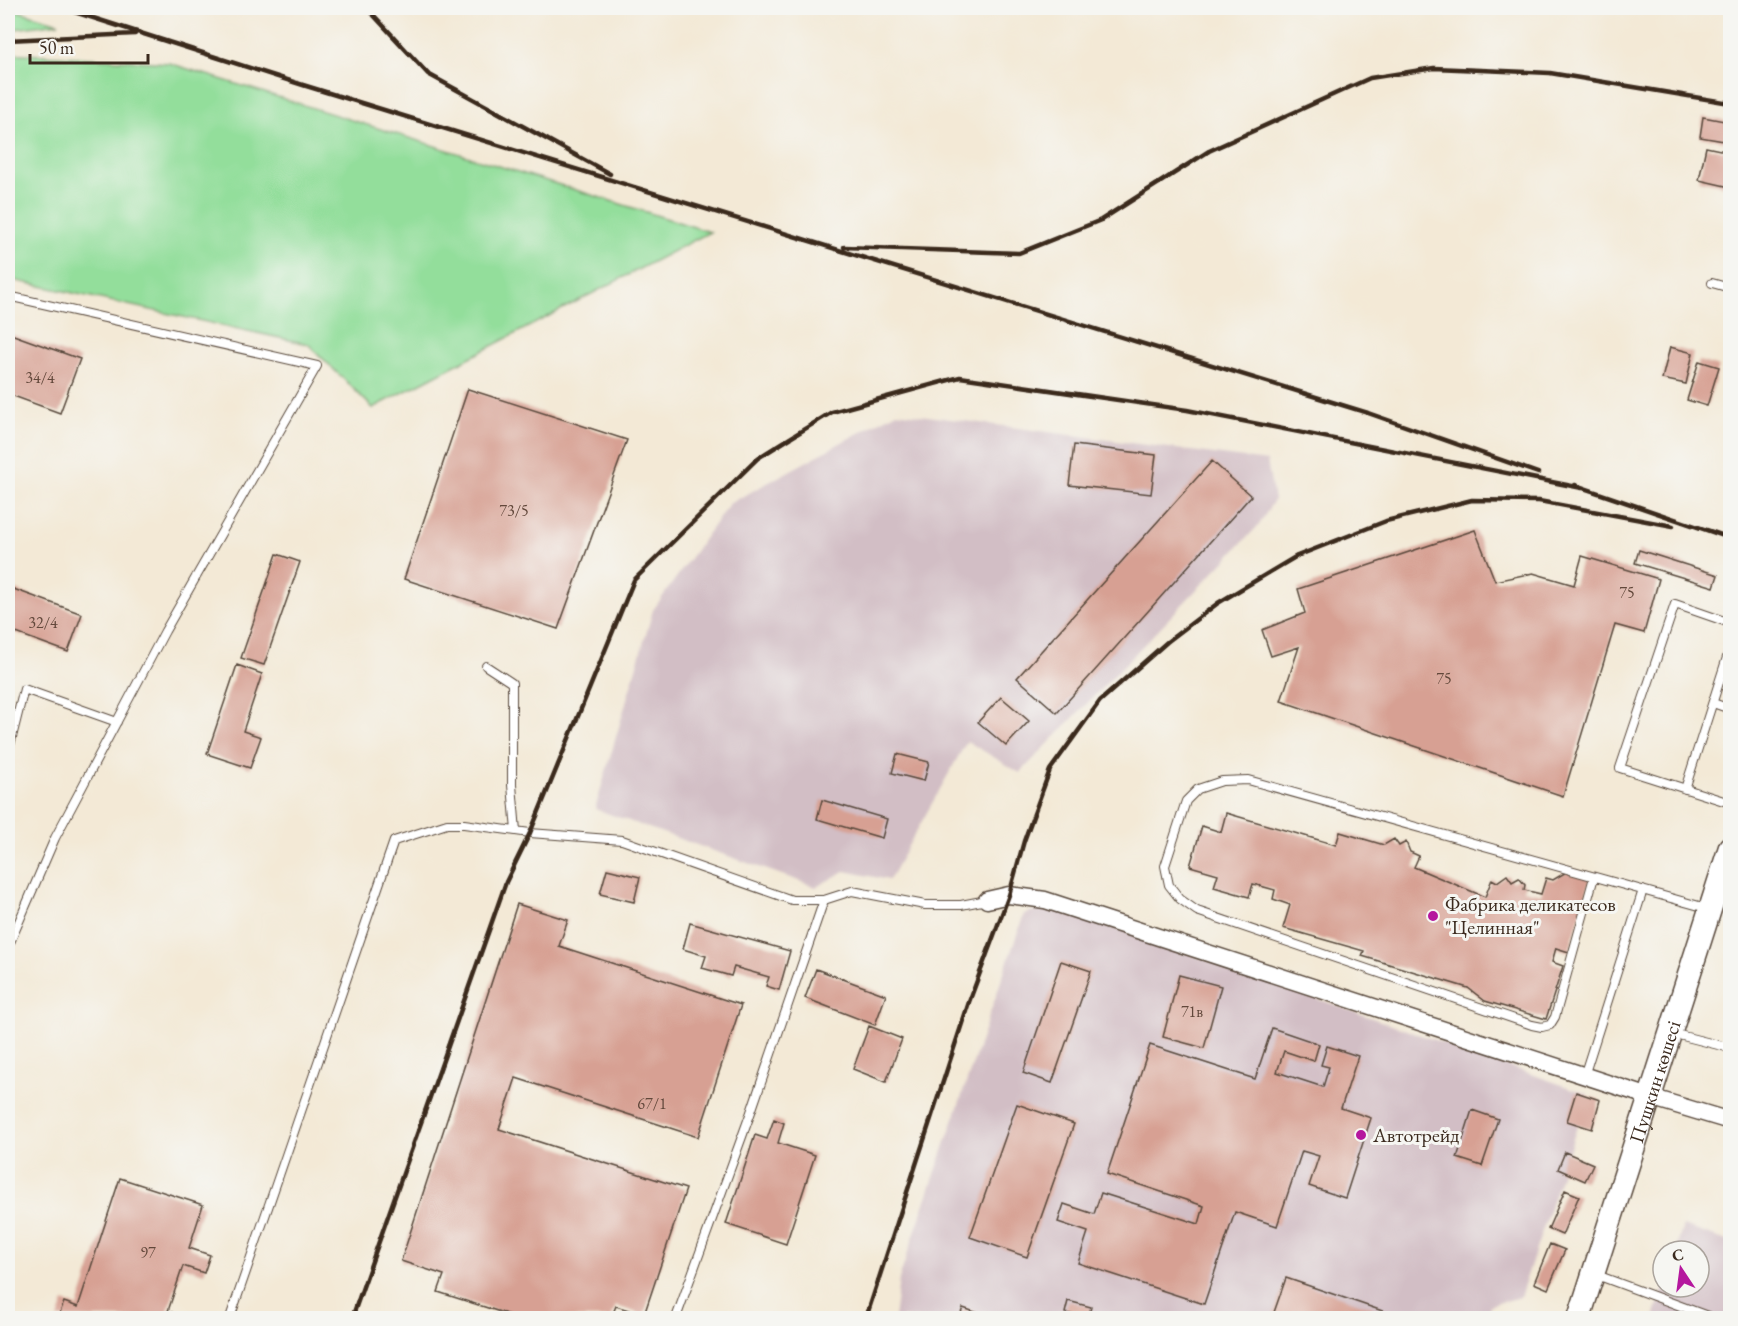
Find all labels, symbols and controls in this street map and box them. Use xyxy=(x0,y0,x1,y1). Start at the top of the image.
scale bar xyxy=(30,27,148,65)
text: 50 m xyxy=(39,36,74,59)
house number: 34/4 xyxy=(25,367,55,388)
house number: 73/5 xyxy=(499,500,529,521)
house number: 75 xyxy=(1619,582,1635,603)
house number: 32/4 xyxy=(28,612,58,633)
house number: 75 xyxy=(1436,668,1452,689)
place label: Фабрика деликатесов "Целинная" xyxy=(1445,891,1616,940)
marker: Фабрика деликатесов "Целинная" xyxy=(1426,909,1440,923)
house number: 71в xyxy=(1181,1001,1203,1022)
street label: Пушкин көшесі xyxy=(1623,1017,1687,1146)
house number: 67/1 xyxy=(637,1093,667,1114)
place label: Автотрейд xyxy=(1372,1122,1459,1148)
marker: Автотрейд xyxy=(1354,1128,1368,1142)
north arrow xyxy=(1651,1239,1711,1299)
house number: 97 xyxy=(140,1242,156,1263)
text: С xyxy=(1670,1243,1686,1266)

